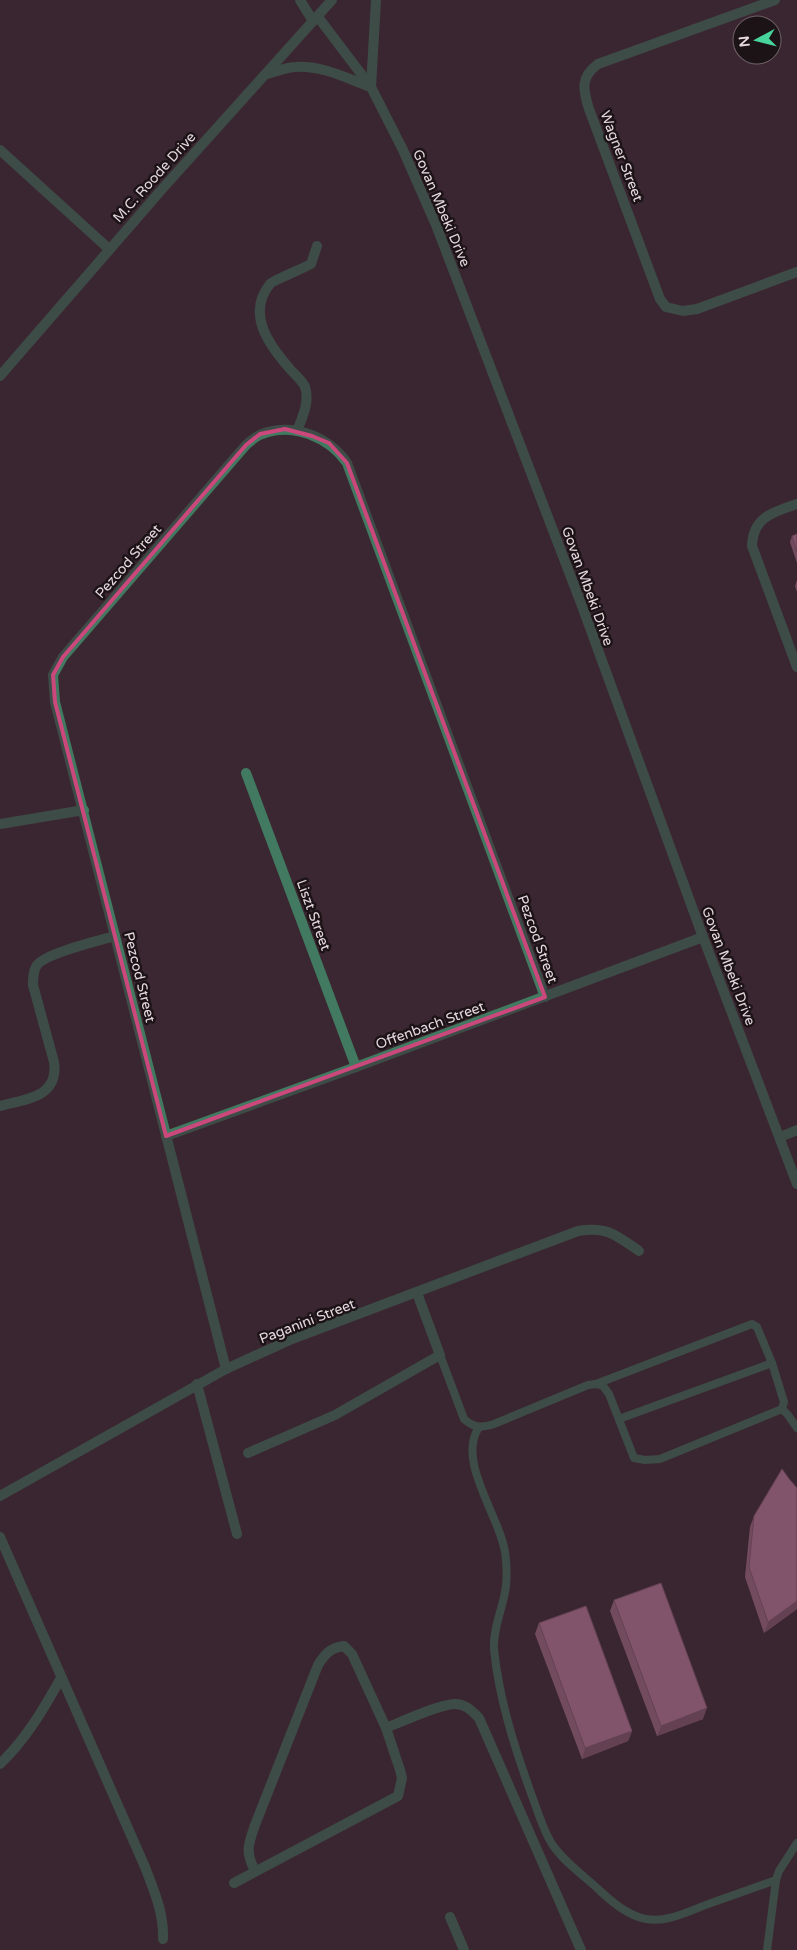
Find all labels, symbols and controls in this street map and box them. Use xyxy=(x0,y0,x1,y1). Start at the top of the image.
north arrow xyxy=(732,15,782,65)
text: N xyxy=(735,35,754,48)
street label: Wagner Street xyxy=(596,108,647,205)
street label: M.C. Roode Drive xyxy=(109,129,199,226)
street label: Govan Mbeki Drive xyxy=(409,147,474,269)
street label: Pezcod Street xyxy=(92,520,166,602)
street label: Govan Mbeki Drive xyxy=(558,524,617,648)
street label: Liszt Street xyxy=(293,877,334,954)
street label: Pezcod Street xyxy=(514,893,562,986)
street label: Govan Mbeki Drive xyxy=(698,904,759,1028)
street label: Pezcod Street xyxy=(120,930,159,1025)
street label: Offenbach Street xyxy=(373,998,488,1053)
street label: Paganini Street xyxy=(257,1295,358,1348)

